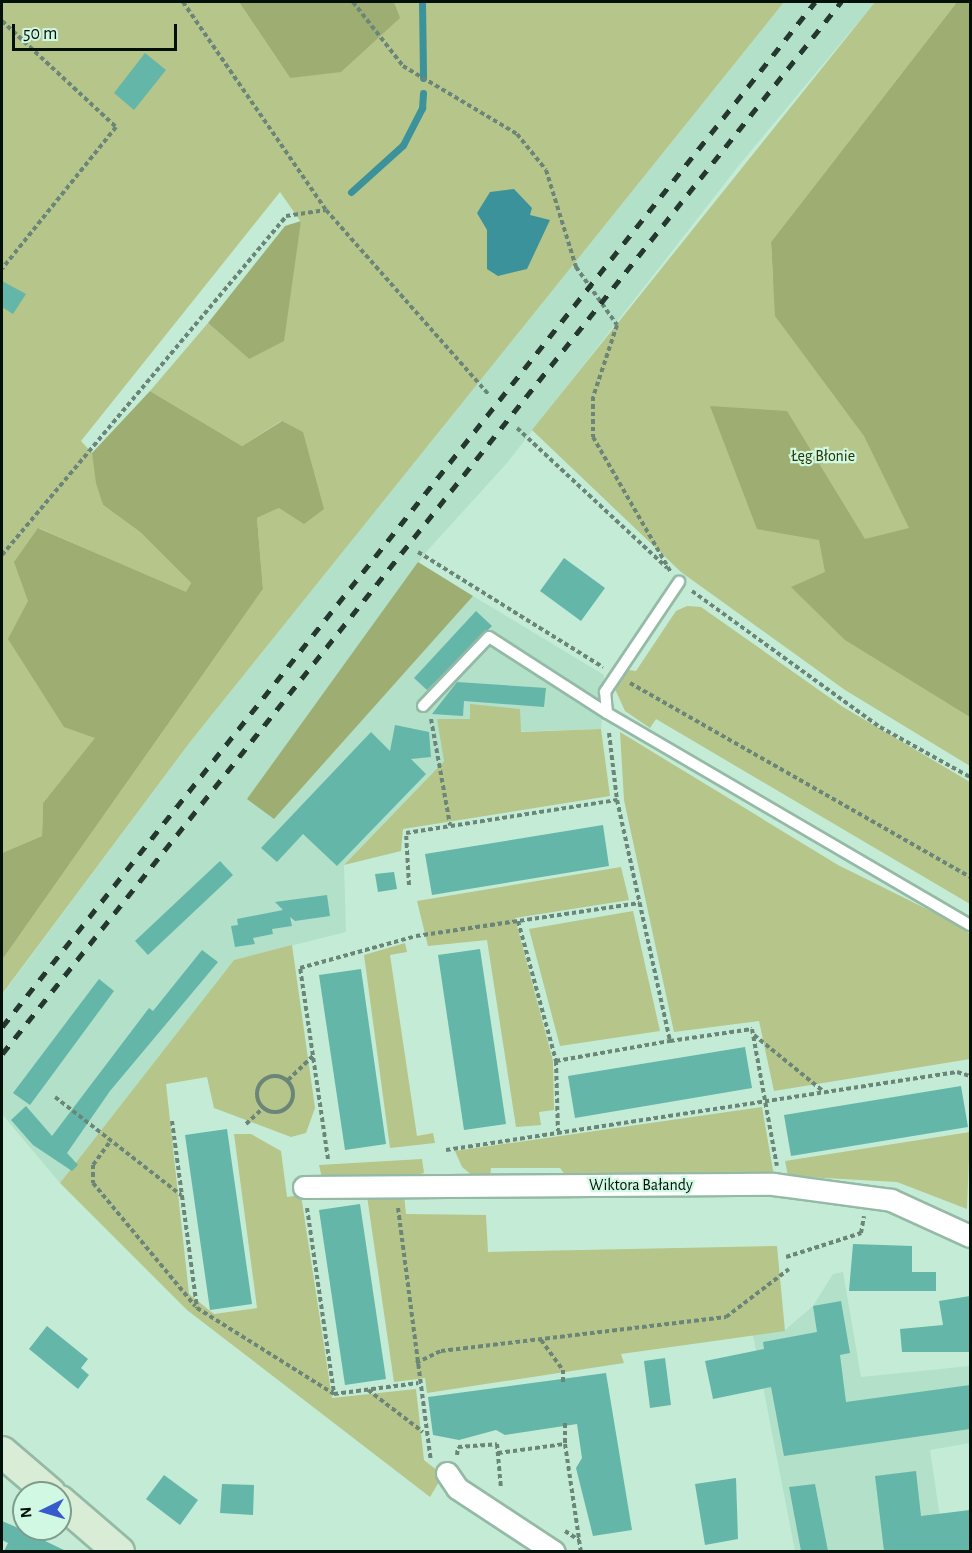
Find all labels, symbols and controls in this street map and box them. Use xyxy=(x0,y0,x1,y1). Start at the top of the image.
scale bar xyxy=(15,12,180,50)
text: 50 m xyxy=(23,25,57,43)
park label: Łęg Błonie xyxy=(791,446,855,466)
street label: Wiktora Bałandy xyxy=(589,1175,693,1195)
north arrow xyxy=(12,1481,72,1541)
text: N xyxy=(18,1506,35,1519)

